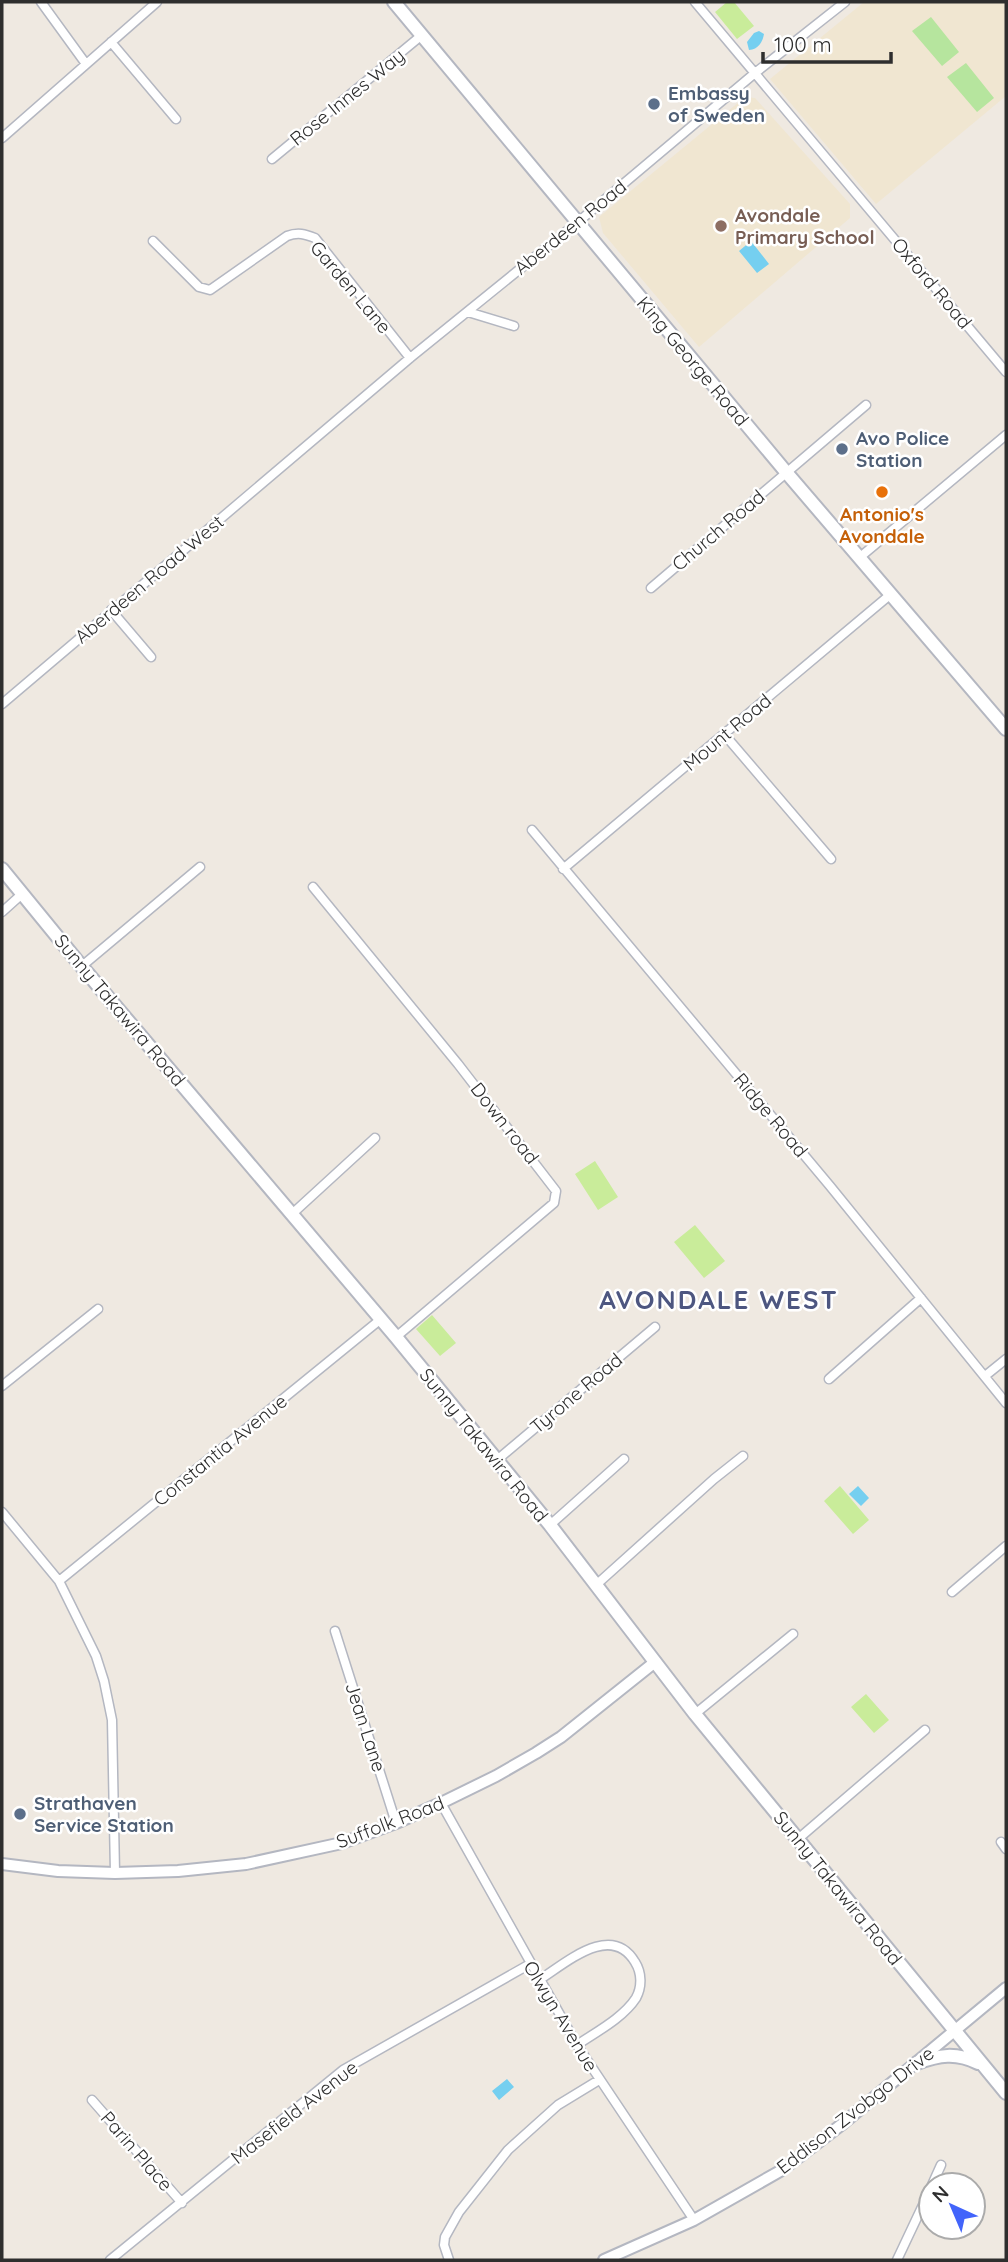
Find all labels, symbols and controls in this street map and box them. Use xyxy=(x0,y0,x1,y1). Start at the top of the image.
scale bar xyxy=(763,21,891,65)
text: 100 m xyxy=(774,31,832,57)
street label: Rose Innes Way xyxy=(285,43,409,151)
place label: Embassy of Sweden xyxy=(668,81,765,127)
marker: Embassy of Sweden xyxy=(646,96,662,112)
street label: Aberdeen Road xyxy=(509,174,631,280)
place label: Avondale Primary School xyxy=(735,203,875,249)
marker: Avondale Primary School xyxy=(713,218,729,234)
street label: Oxford Road xyxy=(887,232,977,334)
street label: Garden Lane xyxy=(305,236,397,338)
street label: King George Road xyxy=(632,291,754,431)
place label: Avo Police Station xyxy=(856,426,949,472)
marker: Avo Police Station xyxy=(834,441,850,457)
street label: Church Road xyxy=(667,484,769,576)
marker: Antonio's Avondale xyxy=(874,484,890,500)
place label: Antonio's Avondale xyxy=(839,502,925,548)
street label: Aberdeen Road West xyxy=(70,510,228,648)
street label: Mount Road xyxy=(678,688,776,776)
street label: Sunny Takawira Road xyxy=(49,929,191,1091)
street label: Ridge Road xyxy=(729,1068,813,1162)
street label: Down road xyxy=(466,1077,544,1169)
district label: AVONDALE WEST xyxy=(599,1283,839,1316)
street label: Tyrone Road xyxy=(525,1348,627,1438)
street label: Sunny Takawira Road xyxy=(415,1363,553,1527)
street label: Constantia Avenue xyxy=(148,1389,292,1511)
street label: Jean Lane xyxy=(340,1679,392,1775)
street label: Suffolk Road xyxy=(333,1790,447,1854)
place label: Strathaven Service Station xyxy=(34,1791,174,1837)
marker: Strathaven Service Station xyxy=(12,1806,28,1822)
street label: Sunny Takawira Road xyxy=(769,1806,907,1970)
street label: Olwyn Avenue xyxy=(519,1956,603,2076)
street label: Eddison Zvobgo Drive xyxy=(771,2041,939,2179)
street label: Masefield Avenue xyxy=(226,2055,362,2169)
street label: Parin Place xyxy=(96,2106,178,2196)
north arrow xyxy=(917,2171,987,2241)
text: N xyxy=(927,2180,954,2207)

